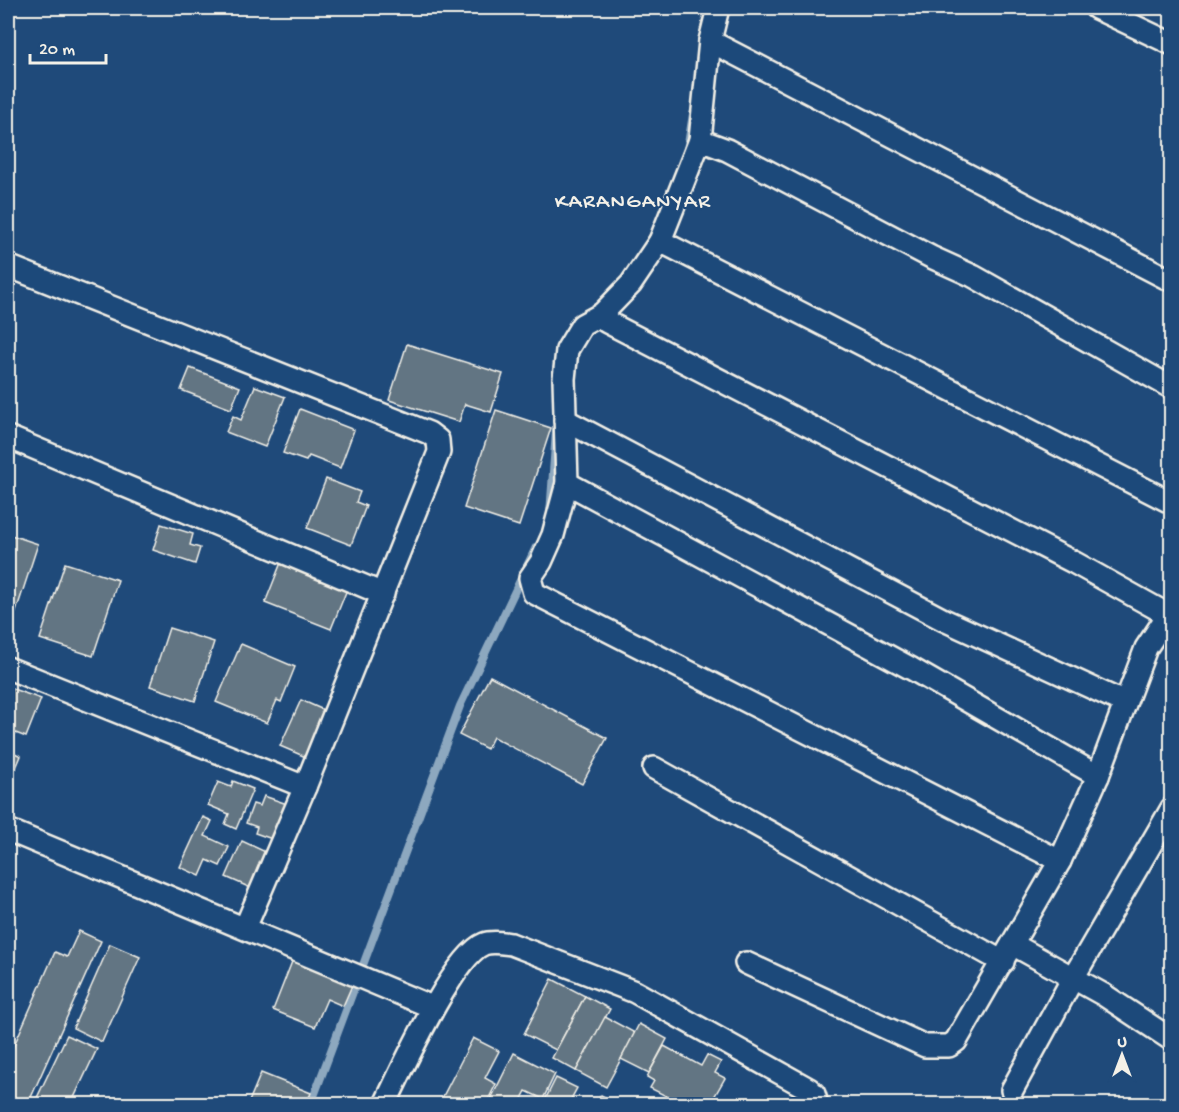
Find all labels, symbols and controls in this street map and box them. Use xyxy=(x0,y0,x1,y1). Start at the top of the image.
scale bar xyxy=(30,27,106,65)
text: 20 m xyxy=(39,40,75,61)
district label: KARANGANYAR xyxy=(555,190,711,216)
north arrow xyxy=(1092,1025,1152,1085)
text: U xyxy=(1117,1034,1127,1053)

